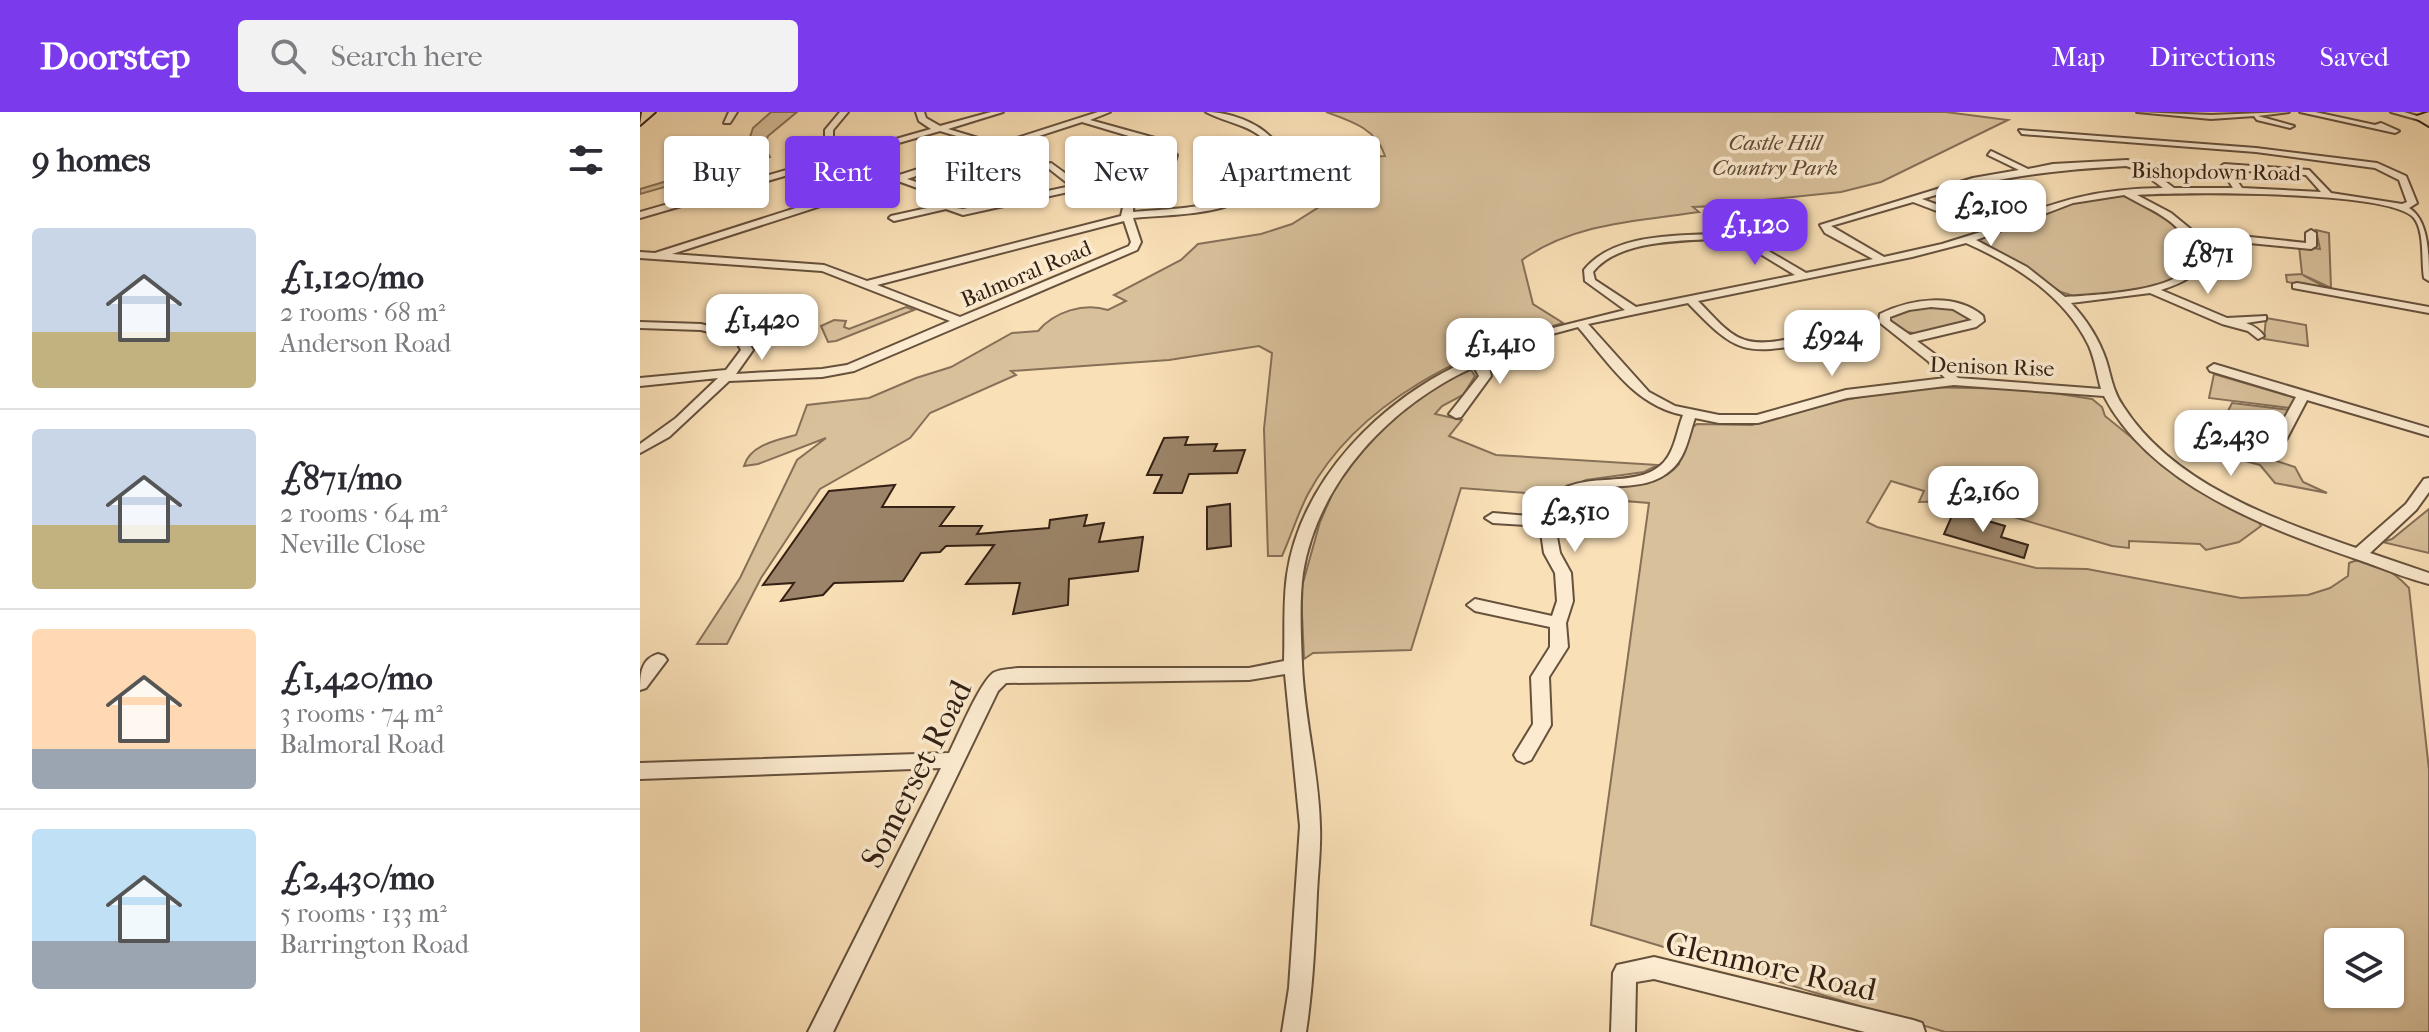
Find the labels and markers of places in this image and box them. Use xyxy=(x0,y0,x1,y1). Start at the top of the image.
pin: £2,100 xyxy=(1926,180,2056,248)
pin: £1,120 xyxy=(1690,199,1820,267)
pin: £871 xyxy=(2161,228,2255,296)
pin: £1,420 xyxy=(697,294,827,362)
pin: £924 xyxy=(1785,310,1879,378)
pin: £1,410 xyxy=(1435,318,1565,386)
pin: £2,430 xyxy=(2166,410,2296,478)
pin: £2,160 xyxy=(1918,466,2048,534)
pin: £2,510 xyxy=(1510,486,1640,554)

